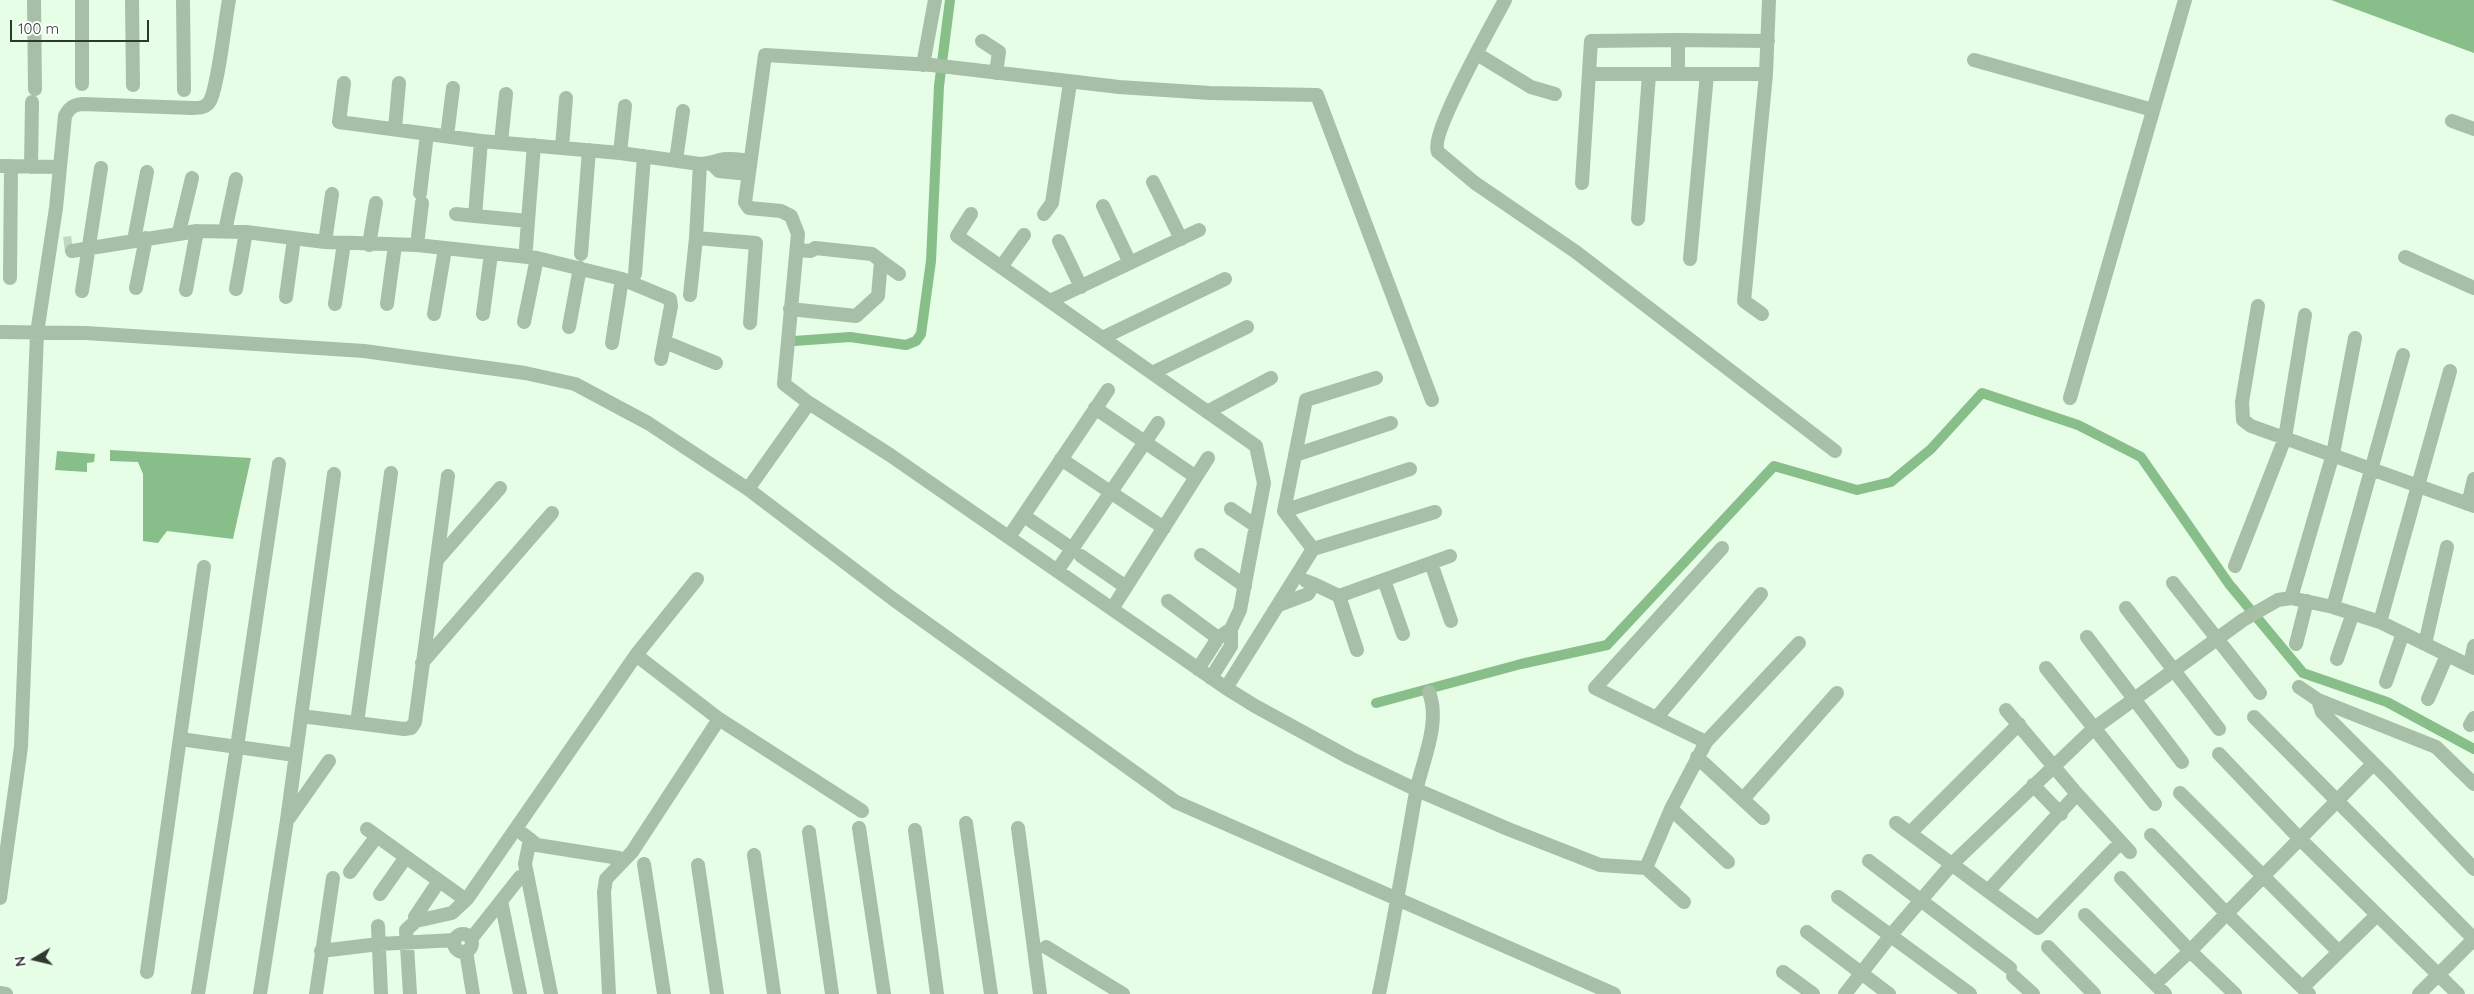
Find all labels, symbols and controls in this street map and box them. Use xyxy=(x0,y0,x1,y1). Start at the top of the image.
scale bar xyxy=(12,10,151,42)
text: 100 m xyxy=(18,19,59,38)
north arrow xyxy=(10,934,60,984)
text: N xyxy=(10,955,30,968)

